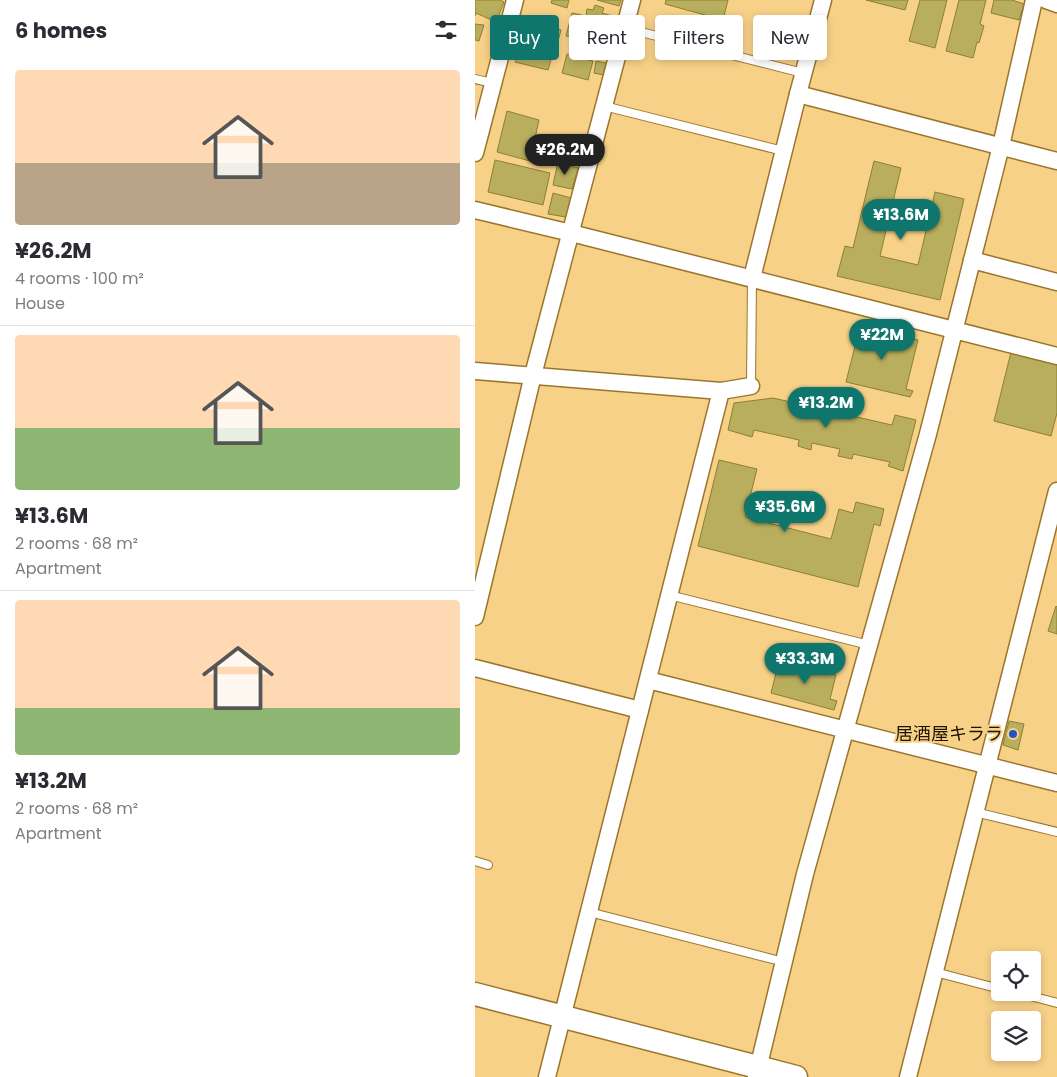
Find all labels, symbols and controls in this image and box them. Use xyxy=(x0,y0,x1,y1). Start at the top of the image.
chip: Buy xyxy=(490,15,559,60)
chip: Rent xyxy=(569,15,645,60)
chip: Filters xyxy=(655,15,743,60)
chip: New xyxy=(753,15,827,60)
text: 6 homes xyxy=(15,16,107,45)
icon: filters xyxy=(432,16,460,44)
icon: home xyxy=(193,102,283,192)
pin: ¥26.2M xyxy=(524,134,606,176)
text: ¥26.2M xyxy=(536,138,594,161)
pin: ¥13.6M xyxy=(860,198,942,241)
text: ¥13.6M xyxy=(873,203,929,226)
text: ¥26.2M xyxy=(15,236,92,265)
text: 4 rooms · 100 m² xyxy=(15,267,144,290)
text: House xyxy=(15,292,65,315)
pin: ¥22M xyxy=(852,318,912,361)
text: ¥22M xyxy=(860,323,904,346)
icon: home xyxy=(193,368,283,458)
pin: ¥13.2M xyxy=(785,386,867,429)
text: ¥13.2M xyxy=(799,391,853,414)
pin: ¥35.6M xyxy=(744,490,826,533)
text: ¥35.6M xyxy=(755,495,815,518)
text: ¥13.6M xyxy=(15,501,88,530)
text: 2 rooms · 68 m² xyxy=(15,532,138,555)
text: Apartment xyxy=(15,557,102,580)
icon: home xyxy=(193,633,283,723)
pin: ¥33.3M xyxy=(764,642,846,685)
text: ¥33.3M xyxy=(776,647,834,670)
place label: 居酒屋キララ xyxy=(895,721,1003,746)
marker: 居酒屋キララ xyxy=(1007,728,1019,740)
text: ¥13.2M xyxy=(15,766,87,795)
text: 2 rooms · 68 m² xyxy=(15,797,138,820)
text: Apartment xyxy=(15,822,102,845)
map controls xyxy=(991,951,1041,1061)
button: locate xyxy=(991,951,1041,1001)
button: layers xyxy=(991,1011,1041,1061)

